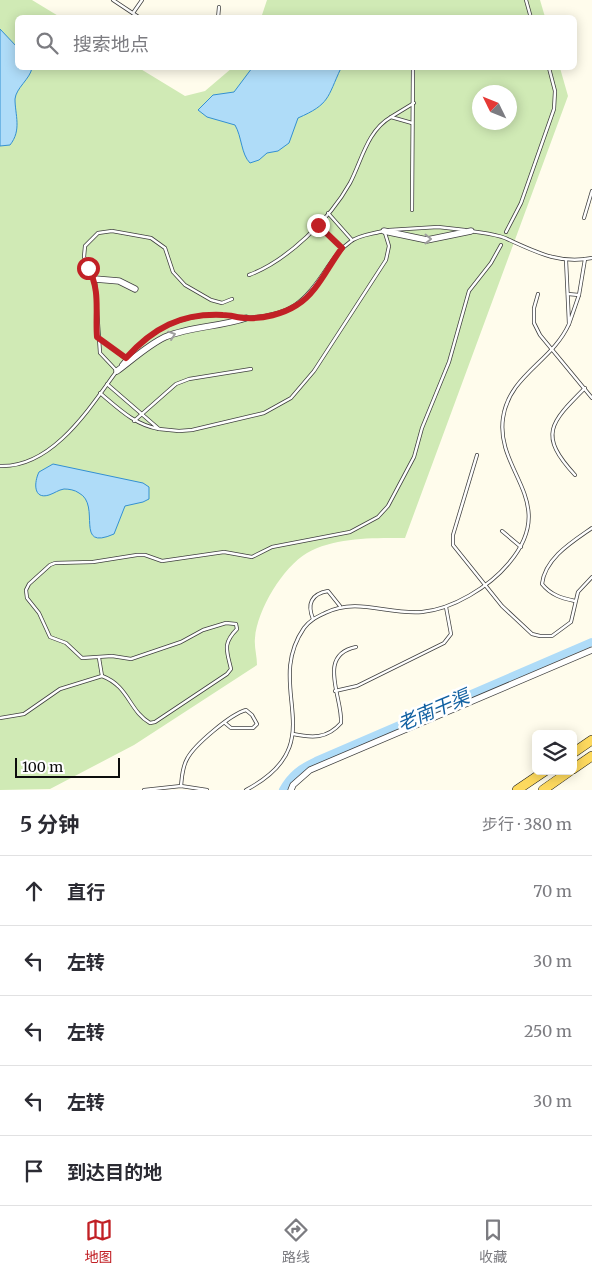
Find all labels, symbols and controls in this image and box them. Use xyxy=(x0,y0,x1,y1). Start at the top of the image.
search box xyxy=(15,15,577,70)
icon: search xyxy=(33,29,61,57)
text: 搜索地点 xyxy=(73,32,149,56)
north arrow xyxy=(472,85,517,130)
route end xyxy=(307,214,330,237)
one-way arrow xyxy=(424,234,432,244)
route start xyxy=(77,257,100,280)
one-way arrow xyxy=(167,331,176,341)
water label: 老南干渠 xyxy=(393,683,475,736)
map controls xyxy=(532,730,577,775)
button: layers xyxy=(532,730,577,775)
scale bar xyxy=(15,755,120,778)
text: 100 m xyxy=(22,758,63,776)
text: 5 分钟 xyxy=(20,811,79,838)
text: 步行 · 380 m xyxy=(482,814,572,834)
icon: ahead xyxy=(20,877,48,905)
text: 直行 xyxy=(67,880,105,904)
text: 70 m xyxy=(533,881,572,901)
icon: left xyxy=(20,947,48,975)
text: 左转 xyxy=(67,950,105,974)
text: 30 m xyxy=(533,951,572,971)
icon: left xyxy=(20,1017,48,1045)
text: 左转 xyxy=(67,1020,105,1044)
text: 250 m xyxy=(524,1021,572,1041)
icon: left xyxy=(20,1087,48,1115)
text: 左转 xyxy=(67,1090,105,1114)
text: 30 m xyxy=(533,1091,572,1111)
icon: arrive xyxy=(20,1157,48,1185)
text: 到达目的地 xyxy=(67,1160,162,1184)
tab: 地图 xyxy=(85,1216,113,1266)
tab: 路线 xyxy=(282,1216,310,1266)
tab: 收藏 xyxy=(479,1216,507,1266)

